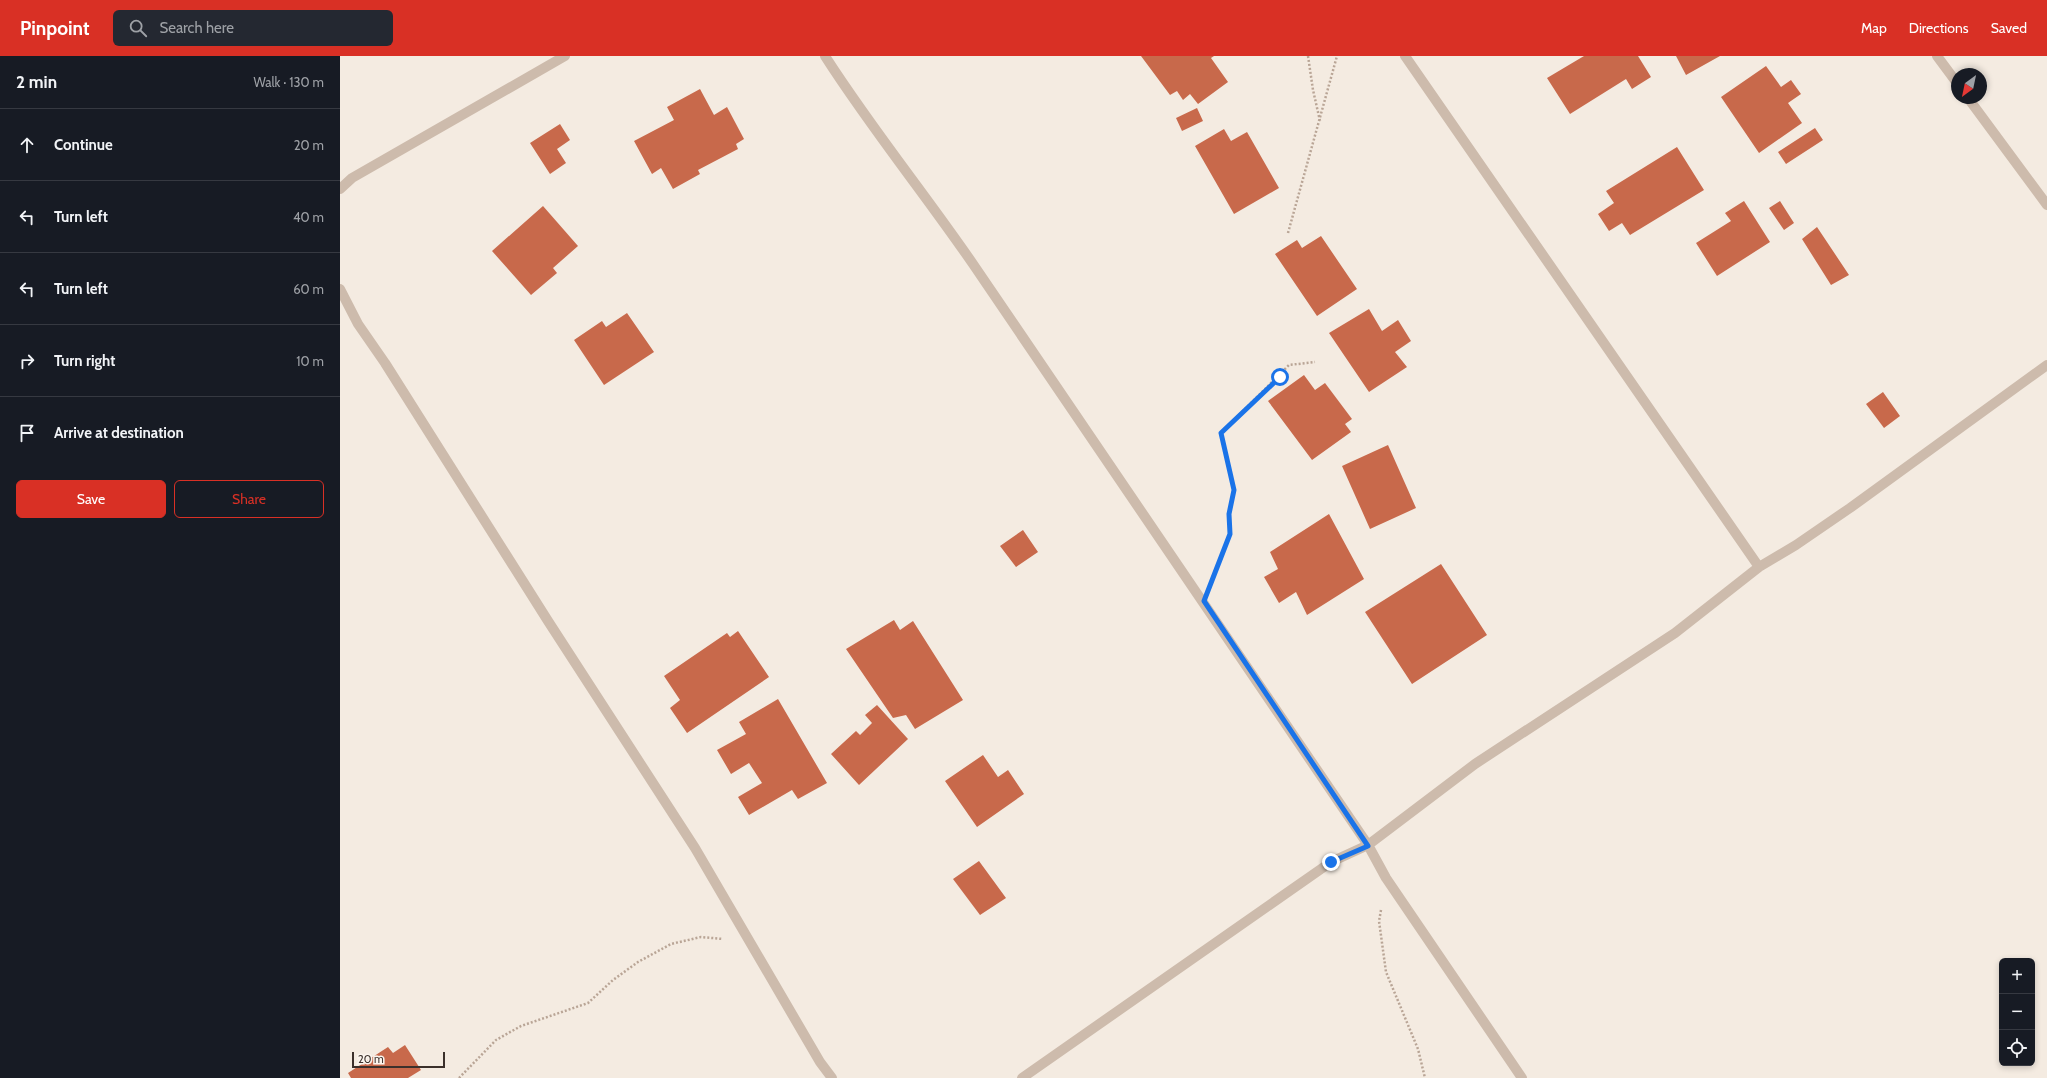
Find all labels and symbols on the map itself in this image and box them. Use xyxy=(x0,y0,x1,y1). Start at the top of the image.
north arrow xyxy=(1951,68,1987,104)
route start xyxy=(1271,368,1289,386)
route end xyxy=(1322,853,1340,871)
scale bar xyxy=(352,1050,445,1069)

